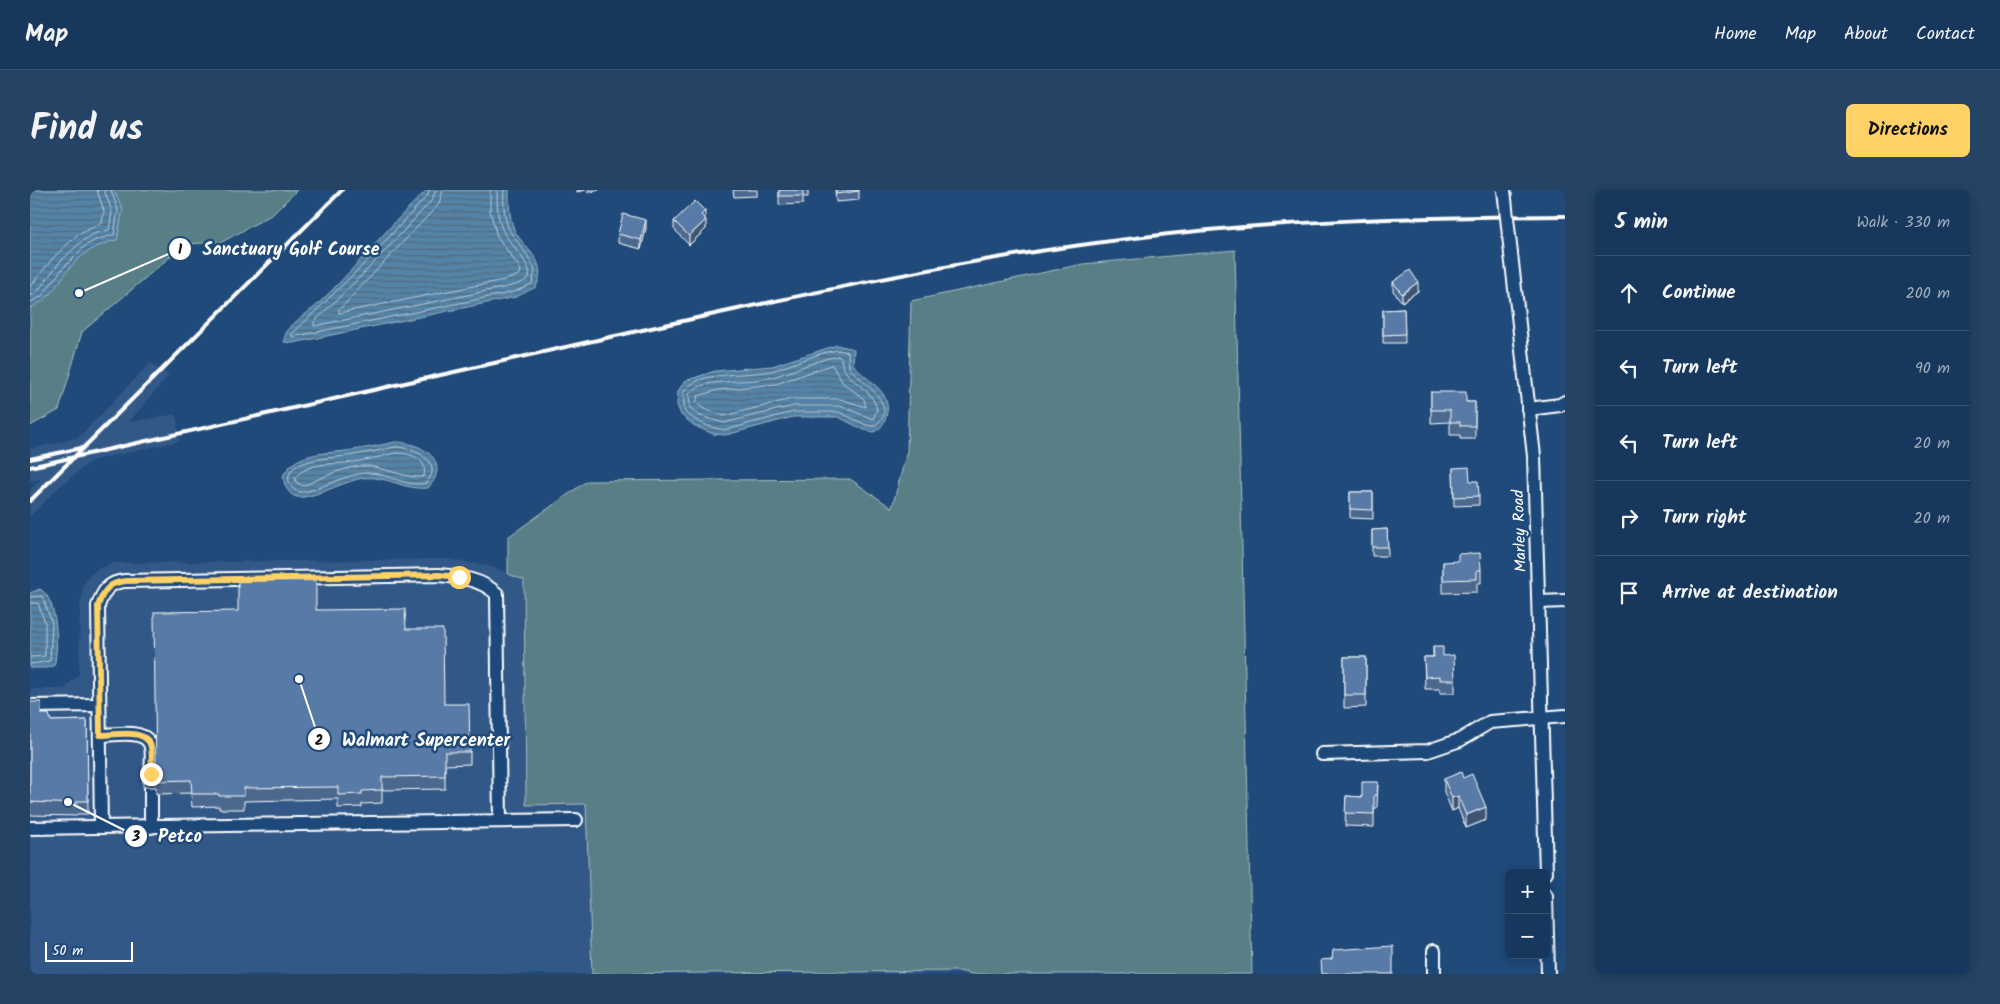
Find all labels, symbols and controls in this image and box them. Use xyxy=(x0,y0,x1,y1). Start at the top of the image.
text: Map xyxy=(25,15,68,54)
text: Home xyxy=(1714,20,1757,49)
text: Map xyxy=(1785,20,1816,49)
text: About xyxy=(1844,20,1888,49)
text: Contact xyxy=(1916,20,1975,49)
text: Find us xyxy=(30,102,143,158)
button: Directions xyxy=(1846,104,1970,157)
text: 5 min xyxy=(1615,206,1668,239)
text: Walk · 330 m xyxy=(1857,210,1950,235)
callout: Sanctuary Golf Course xyxy=(168,233,390,266)
text: Sanctuary Golf Course xyxy=(202,236,380,265)
text: 1 xyxy=(178,238,183,262)
text: Continue xyxy=(1662,278,1735,308)
icon: ahead xyxy=(1615,279,1643,307)
text: 200 m xyxy=(1906,281,1950,306)
text: Turn left xyxy=(1662,353,1737,383)
icon: left xyxy=(1615,354,1643,382)
text: 90 m xyxy=(1915,356,1950,381)
text: Turn left xyxy=(1662,428,1737,458)
icon: left xyxy=(1615,429,1643,457)
text: 20 m xyxy=(1914,431,1950,456)
street label: Marley Road xyxy=(1506,488,1534,573)
text: Turn right xyxy=(1662,503,1747,533)
icon: right xyxy=(1615,504,1643,532)
text: 20 m xyxy=(1914,506,1950,531)
route start xyxy=(448,566,471,589)
text: Arrive at destination xyxy=(1662,578,1838,608)
icon: arrive xyxy=(1615,579,1643,607)
callout: Walmart Supercenter xyxy=(307,723,520,756)
text: Walmart Supercenter xyxy=(342,727,512,756)
text: 2 xyxy=(315,729,324,753)
route end xyxy=(140,763,163,786)
callout: Petco xyxy=(123,819,212,852)
text: Petco xyxy=(158,823,202,852)
text: 3 xyxy=(131,825,140,849)
map controls xyxy=(1505,869,1550,959)
button: + xyxy=(1505,869,1550,914)
button: − xyxy=(1505,914,1550,959)
scale bar xyxy=(45,939,132,962)
text: 50 m xyxy=(52,940,83,962)

